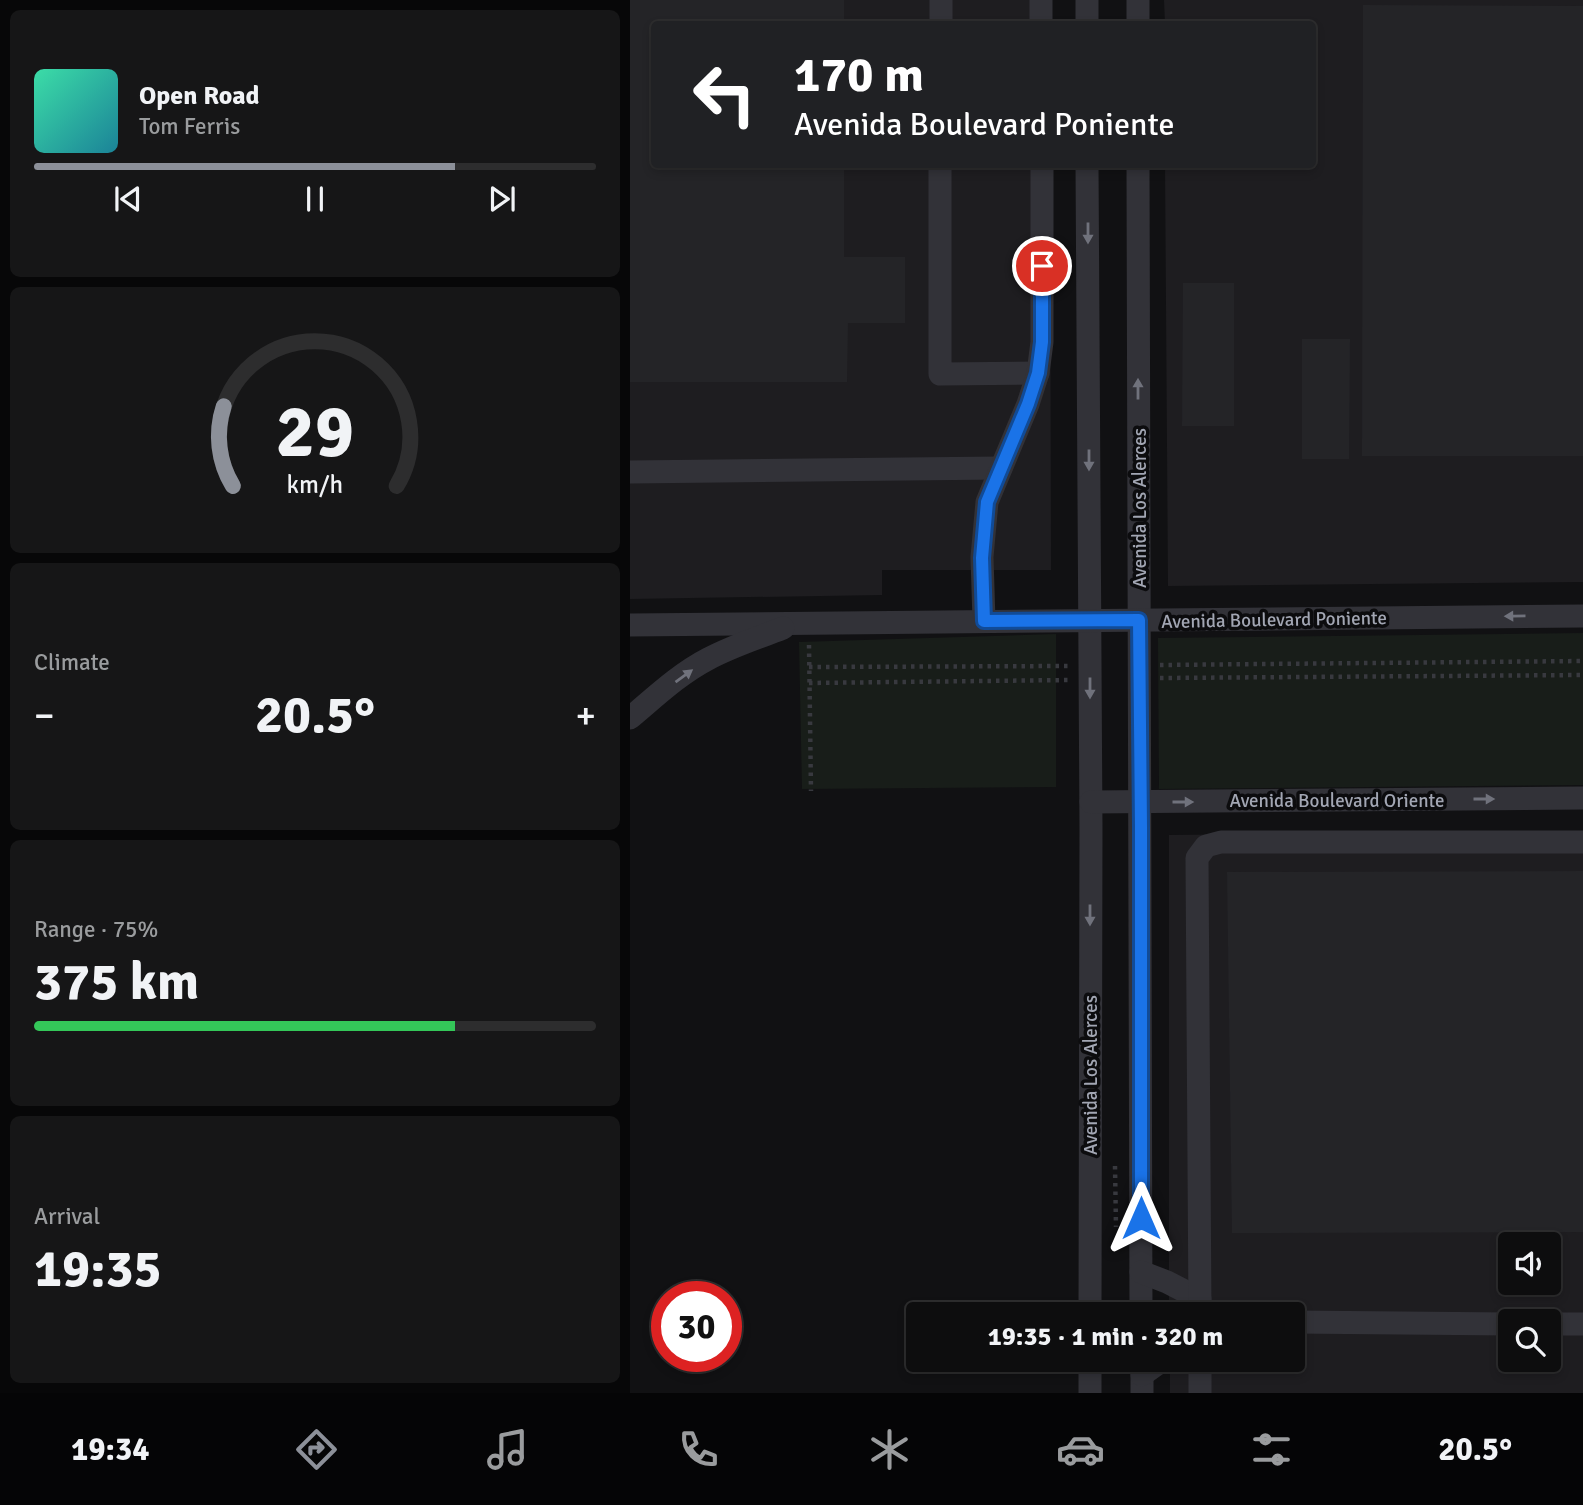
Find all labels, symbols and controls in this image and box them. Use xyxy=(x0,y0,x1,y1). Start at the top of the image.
text: 170 m xyxy=(794,45,924,105)
icon: left xyxy=(679,49,770,140)
text: Open Road xyxy=(139,80,260,112)
text: Avenida Boulevard Poniente xyxy=(794,105,1174,144)
text: Tom Ferris xyxy=(139,112,240,141)
icon: previous xyxy=(109,180,147,218)
icon: pause xyxy=(296,180,334,218)
icon: next xyxy=(483,180,521,218)
one-way arrow xyxy=(1082,222,1094,244)
pin xyxy=(1012,236,1072,296)
icon: arrive xyxy=(1023,247,1061,285)
one-way arrow xyxy=(1132,377,1144,399)
text: 29 xyxy=(276,388,354,477)
street label: Avenida Los Alerces xyxy=(1128,428,1152,588)
one-way arrow xyxy=(1083,449,1095,471)
text: km/h xyxy=(287,469,343,500)
street label: Avenida Boulevard Poniente xyxy=(1161,606,1387,634)
one-way arrow xyxy=(1504,611,1526,622)
text: Climate xyxy=(34,648,110,677)
one-way arrow xyxy=(674,668,692,683)
one-way arrow xyxy=(1084,677,1096,699)
text: 20.5° xyxy=(255,683,375,747)
text: − xyxy=(34,692,55,739)
text: + xyxy=(575,692,596,739)
street label: Avenida Boulevard Oriente xyxy=(1229,789,1445,813)
one-way arrow xyxy=(1473,793,1495,805)
one-way arrow xyxy=(1173,796,1195,808)
one-way arrow xyxy=(1084,904,1096,926)
text: Range · 75% xyxy=(34,915,158,944)
text: 375 km xyxy=(34,950,199,1014)
street label: Avenida Los Alerces xyxy=(1079,995,1103,1155)
position arrow xyxy=(1104,1181,1178,1255)
text: Arrival xyxy=(34,1202,100,1231)
map controls xyxy=(1498,1232,1561,1372)
button: sound xyxy=(1498,1232,1561,1295)
text: 19:35 xyxy=(34,1237,162,1301)
speed limit sign: 30 xyxy=(651,1281,742,1372)
button: search xyxy=(1498,1309,1561,1372)
text: 19:35 · 1 min · 320 m xyxy=(988,1321,1223,1353)
icon: directions xyxy=(292,1425,341,1474)
icon: music xyxy=(483,1425,532,1474)
icon: phone xyxy=(674,1425,723,1474)
icon: climate xyxy=(865,1425,914,1474)
icon: car xyxy=(1056,1425,1105,1474)
icon: filters xyxy=(1247,1425,1296,1474)
text: 19:34 xyxy=(71,1430,150,1469)
text: 20.5° xyxy=(1438,1430,1512,1469)

